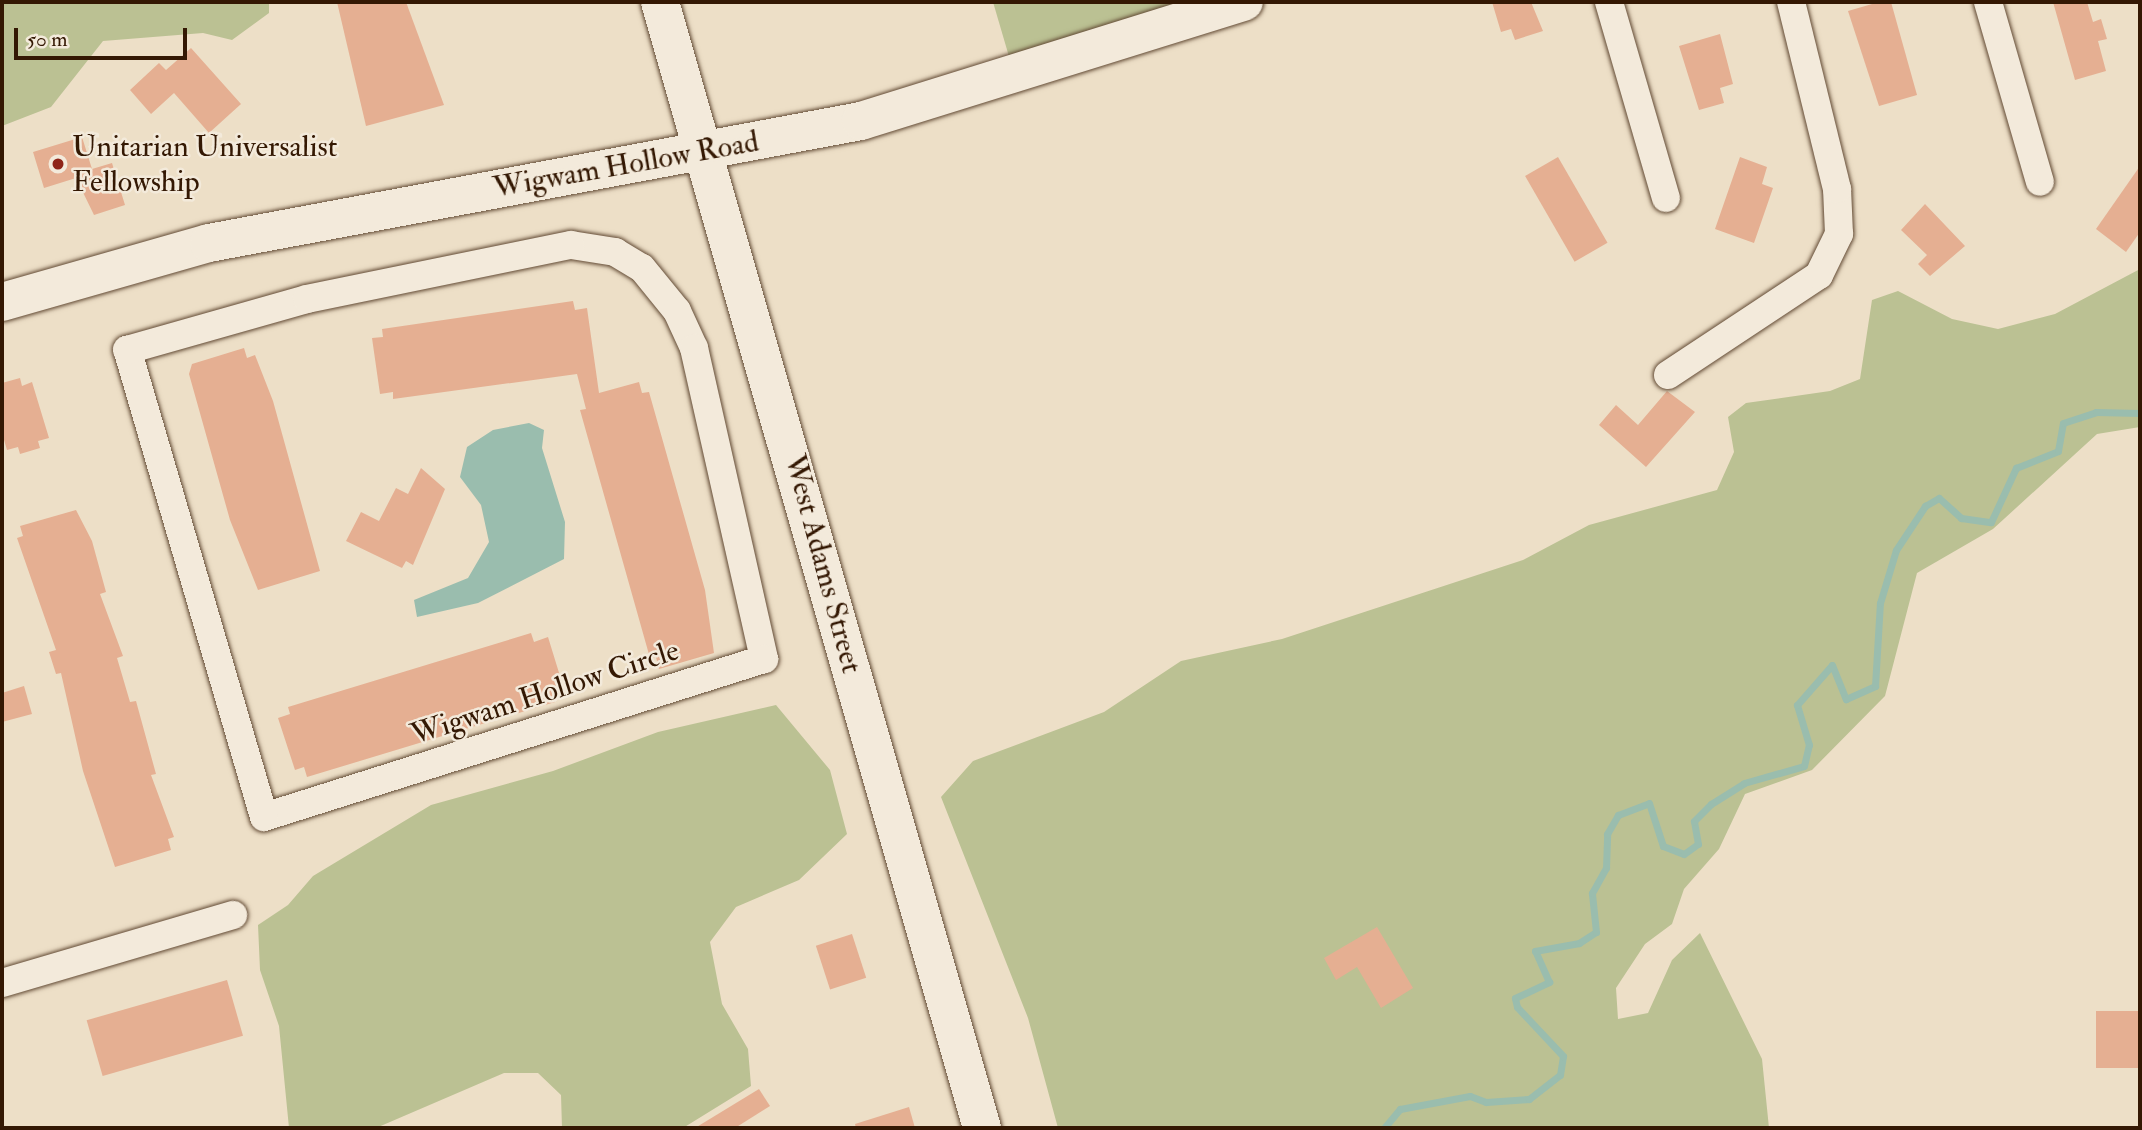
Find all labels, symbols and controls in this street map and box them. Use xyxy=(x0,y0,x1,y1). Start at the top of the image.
scale bar xyxy=(18,14,191,58)
text: 50 m xyxy=(27,26,68,53)
street label: Wigwam Hollow Road xyxy=(490,124,762,206)
place label: Unitarian Universalist Fellowship xyxy=(72,129,337,200)
marker: Unitarian Universalist Fellowship xyxy=(50,156,66,172)
street label: West Adams Street xyxy=(776,451,870,677)
street label: Wigwam Hollow Circle xyxy=(407,633,683,753)

